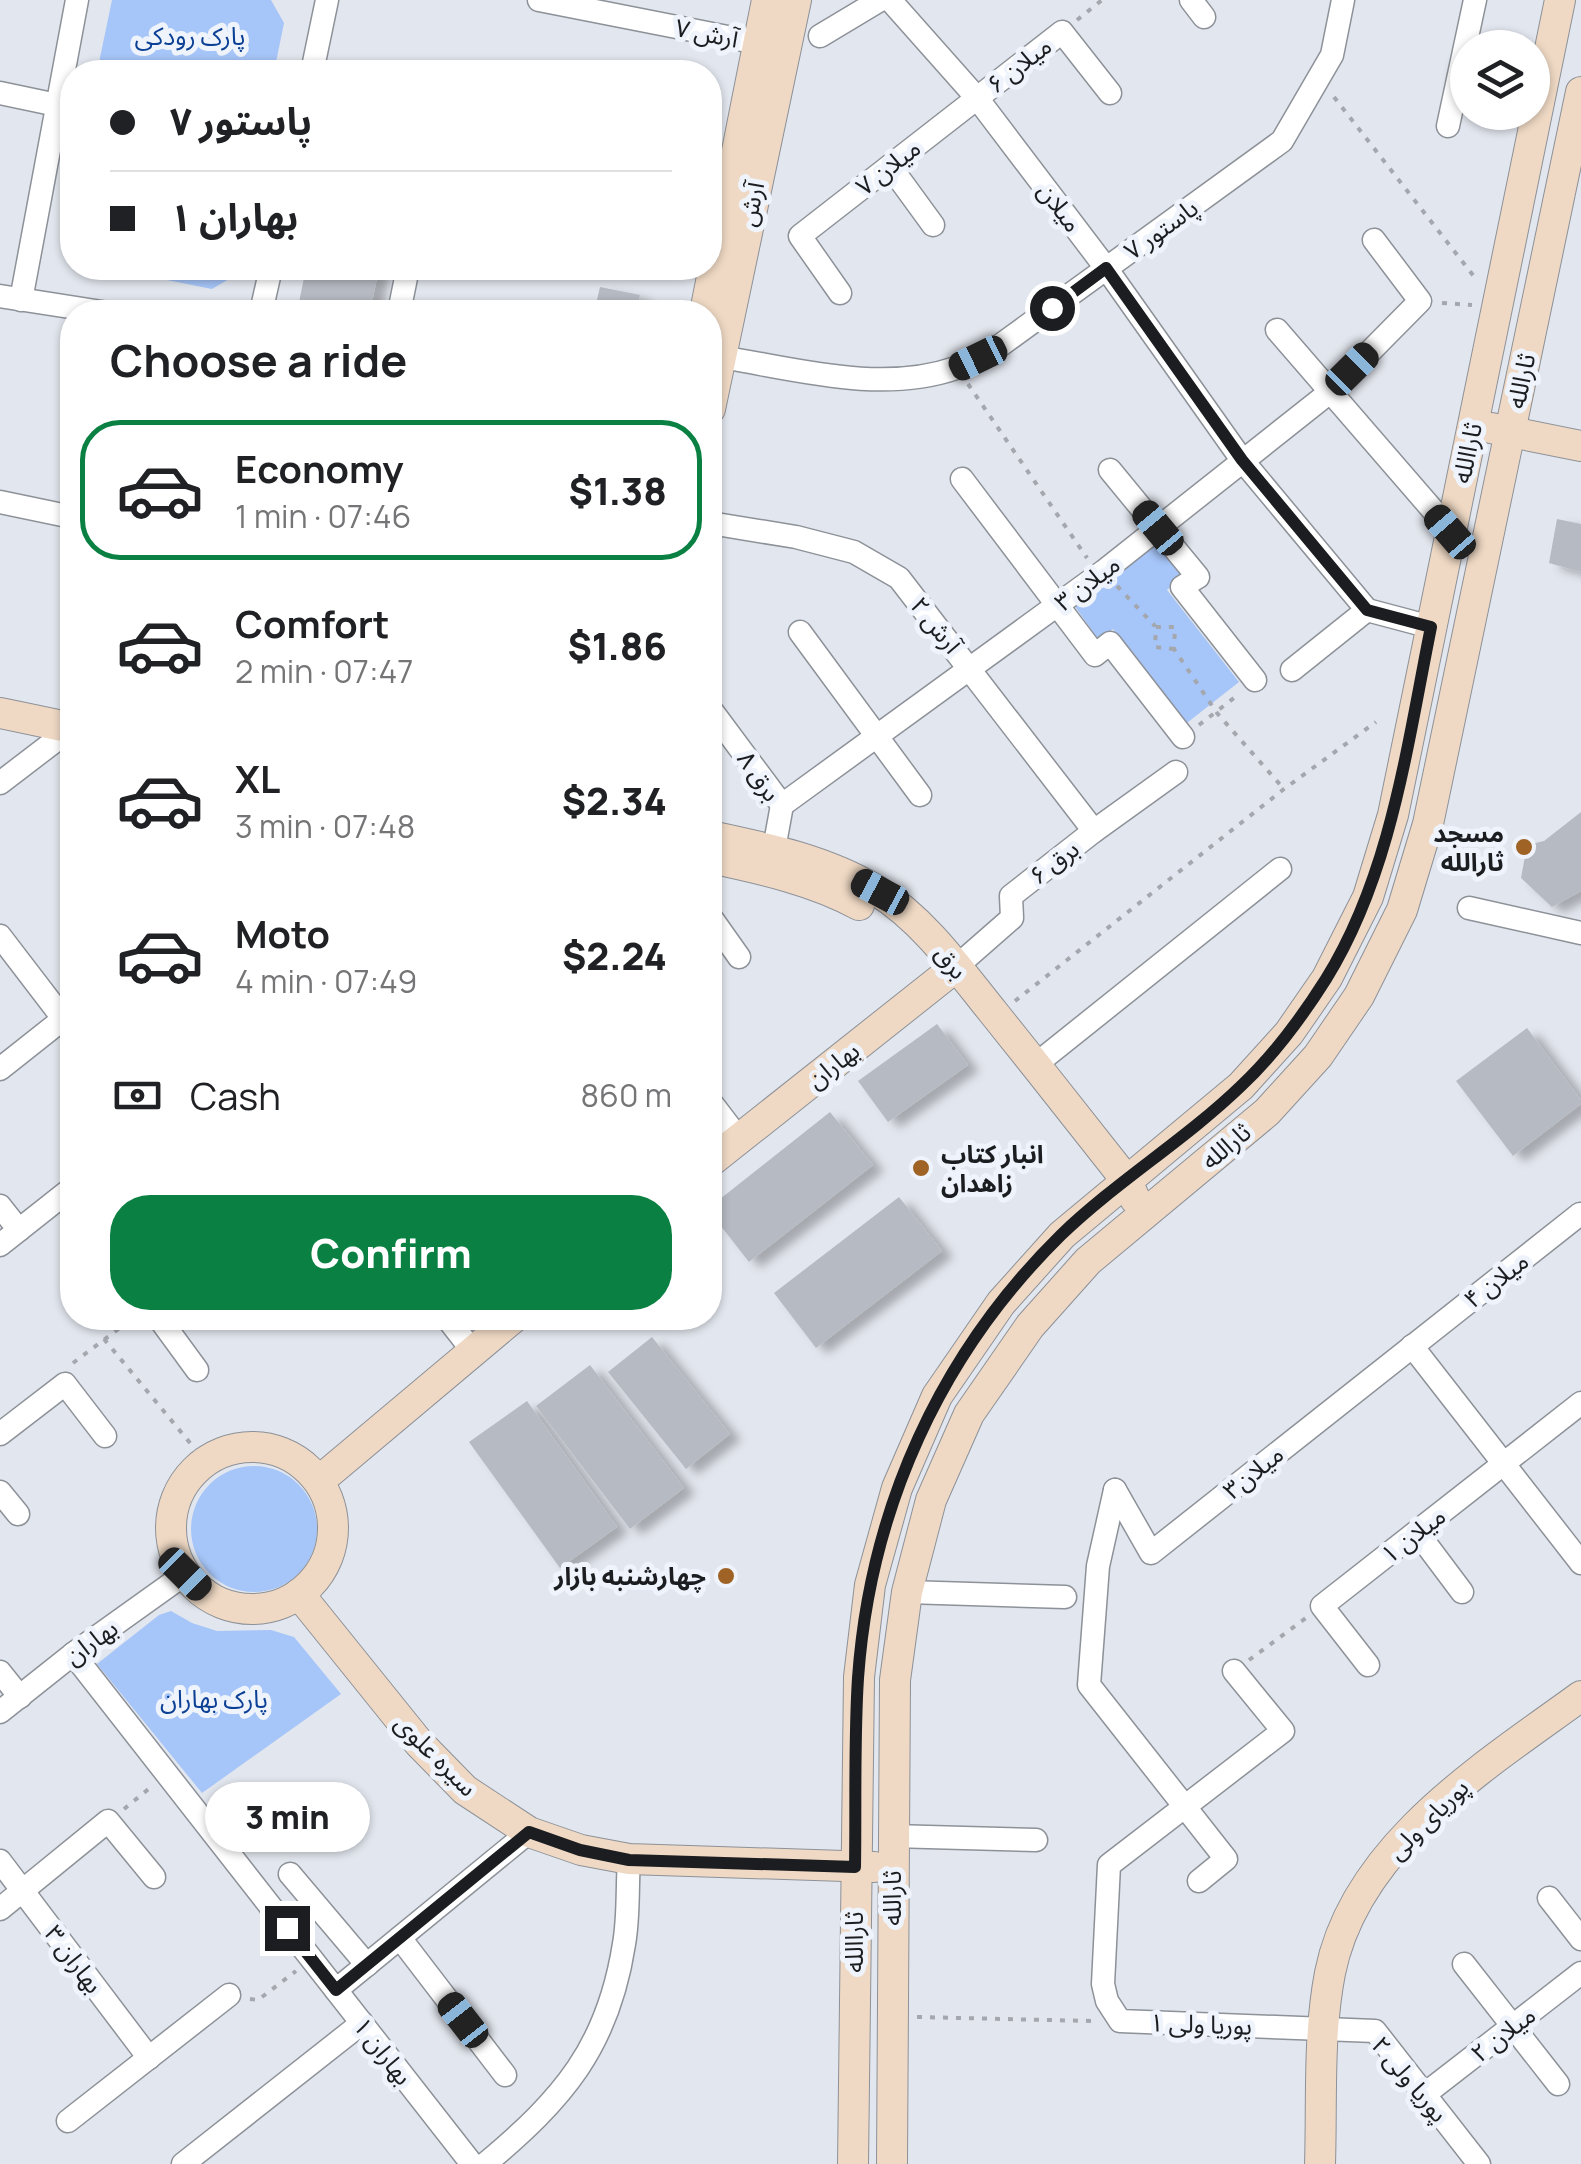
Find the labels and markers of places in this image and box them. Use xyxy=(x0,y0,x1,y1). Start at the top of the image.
place label: مسجد ثارالله xyxy=(1433,815,1504,879)
marker: مسجد ثارالله xyxy=(1513,836,1535,858)
place label: انبار کتاب زاهدان xyxy=(941,1136,1044,1200)
marker: انبار کتاب زاهدان xyxy=(910,1157,932,1179)
place label: چهارشنبه بازار xyxy=(553,1558,706,1593)
marker: چهارشنبه بازار xyxy=(715,1565,737,1587)

